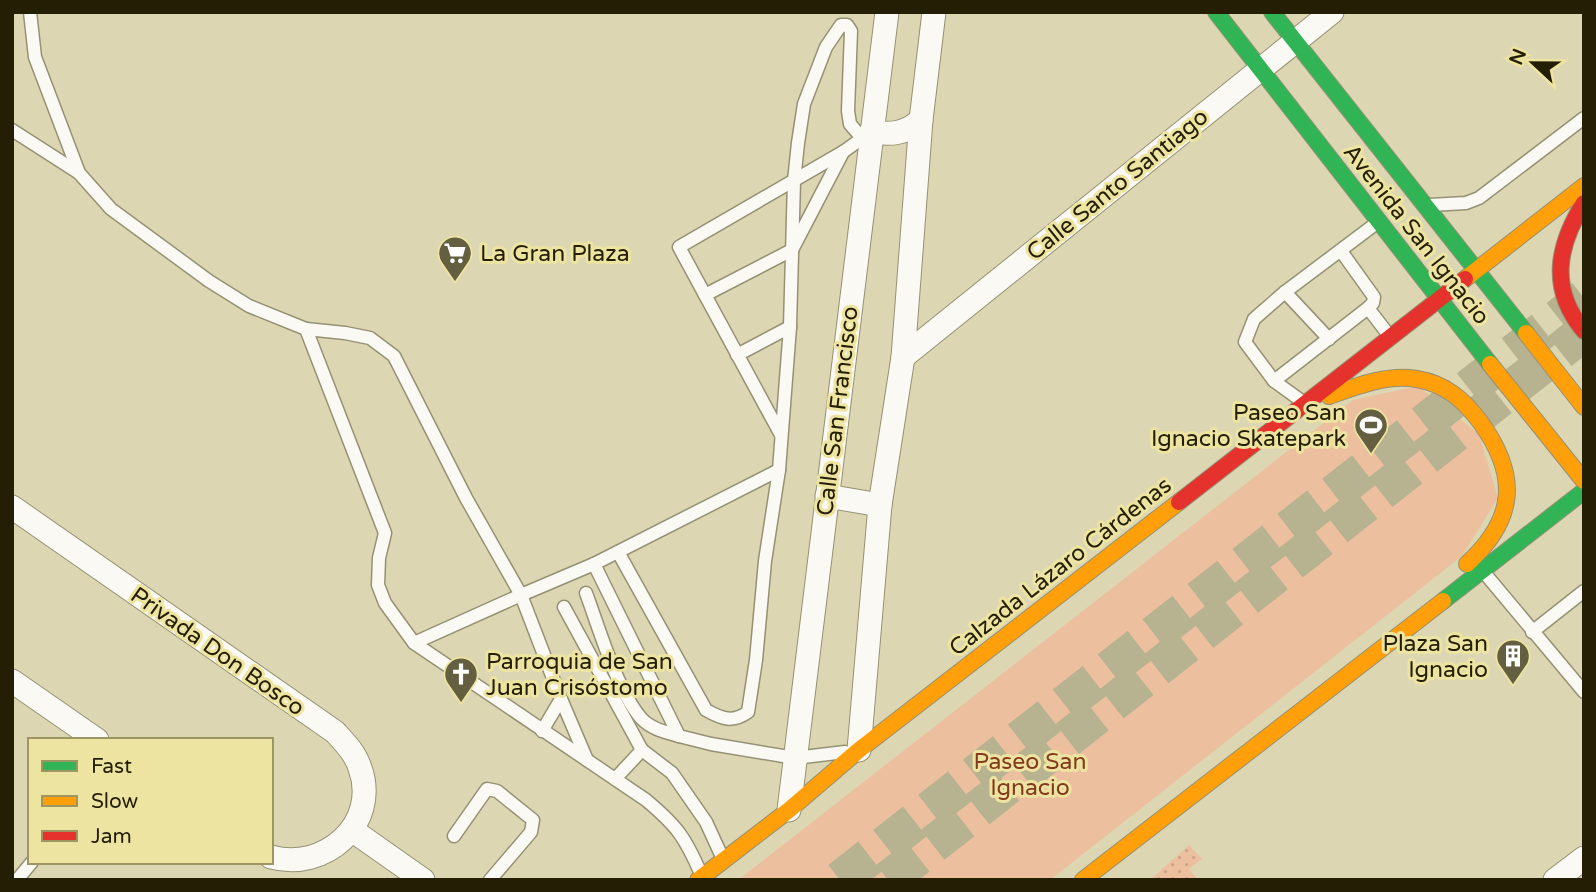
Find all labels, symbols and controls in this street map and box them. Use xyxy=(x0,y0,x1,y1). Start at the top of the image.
north arrow xyxy=(1498,28,1568,98)
text: N xyxy=(1505,46,1531,68)
street label: Calle Santo Santiago xyxy=(1021,103,1214,267)
street label: Avenida San Ignacio xyxy=(1337,139,1495,330)
supermarket icon: La Gran Plaza xyxy=(436,234,474,283)
place label: La Gran Plaza xyxy=(480,240,630,268)
street label: Calle San Francisco xyxy=(811,305,865,517)
place label: Paseo San Ignacio Skatepark xyxy=(1151,399,1346,453)
sports icon: Paseo San Ignacio Skatepark xyxy=(1352,406,1390,455)
street label: Calzada Lázaro Cárdenas xyxy=(944,471,1177,662)
street label: Privada Don Bosco xyxy=(125,581,310,722)
place label: Plaza San Ignacio xyxy=(1383,630,1488,684)
building icon: Plaza San Ignacio xyxy=(1494,637,1532,686)
place label: Parroquia de San Juan Crisóstomo xyxy=(486,648,673,702)
church icon: Parroquia de San Juan Crisóstomo xyxy=(442,655,480,704)
legend xyxy=(28,738,273,864)
park label: Paseo San Ignacio xyxy=(974,748,1086,802)
text: Fast xyxy=(91,754,132,779)
text: Slow xyxy=(91,789,139,814)
text: Jam xyxy=(91,824,132,849)

